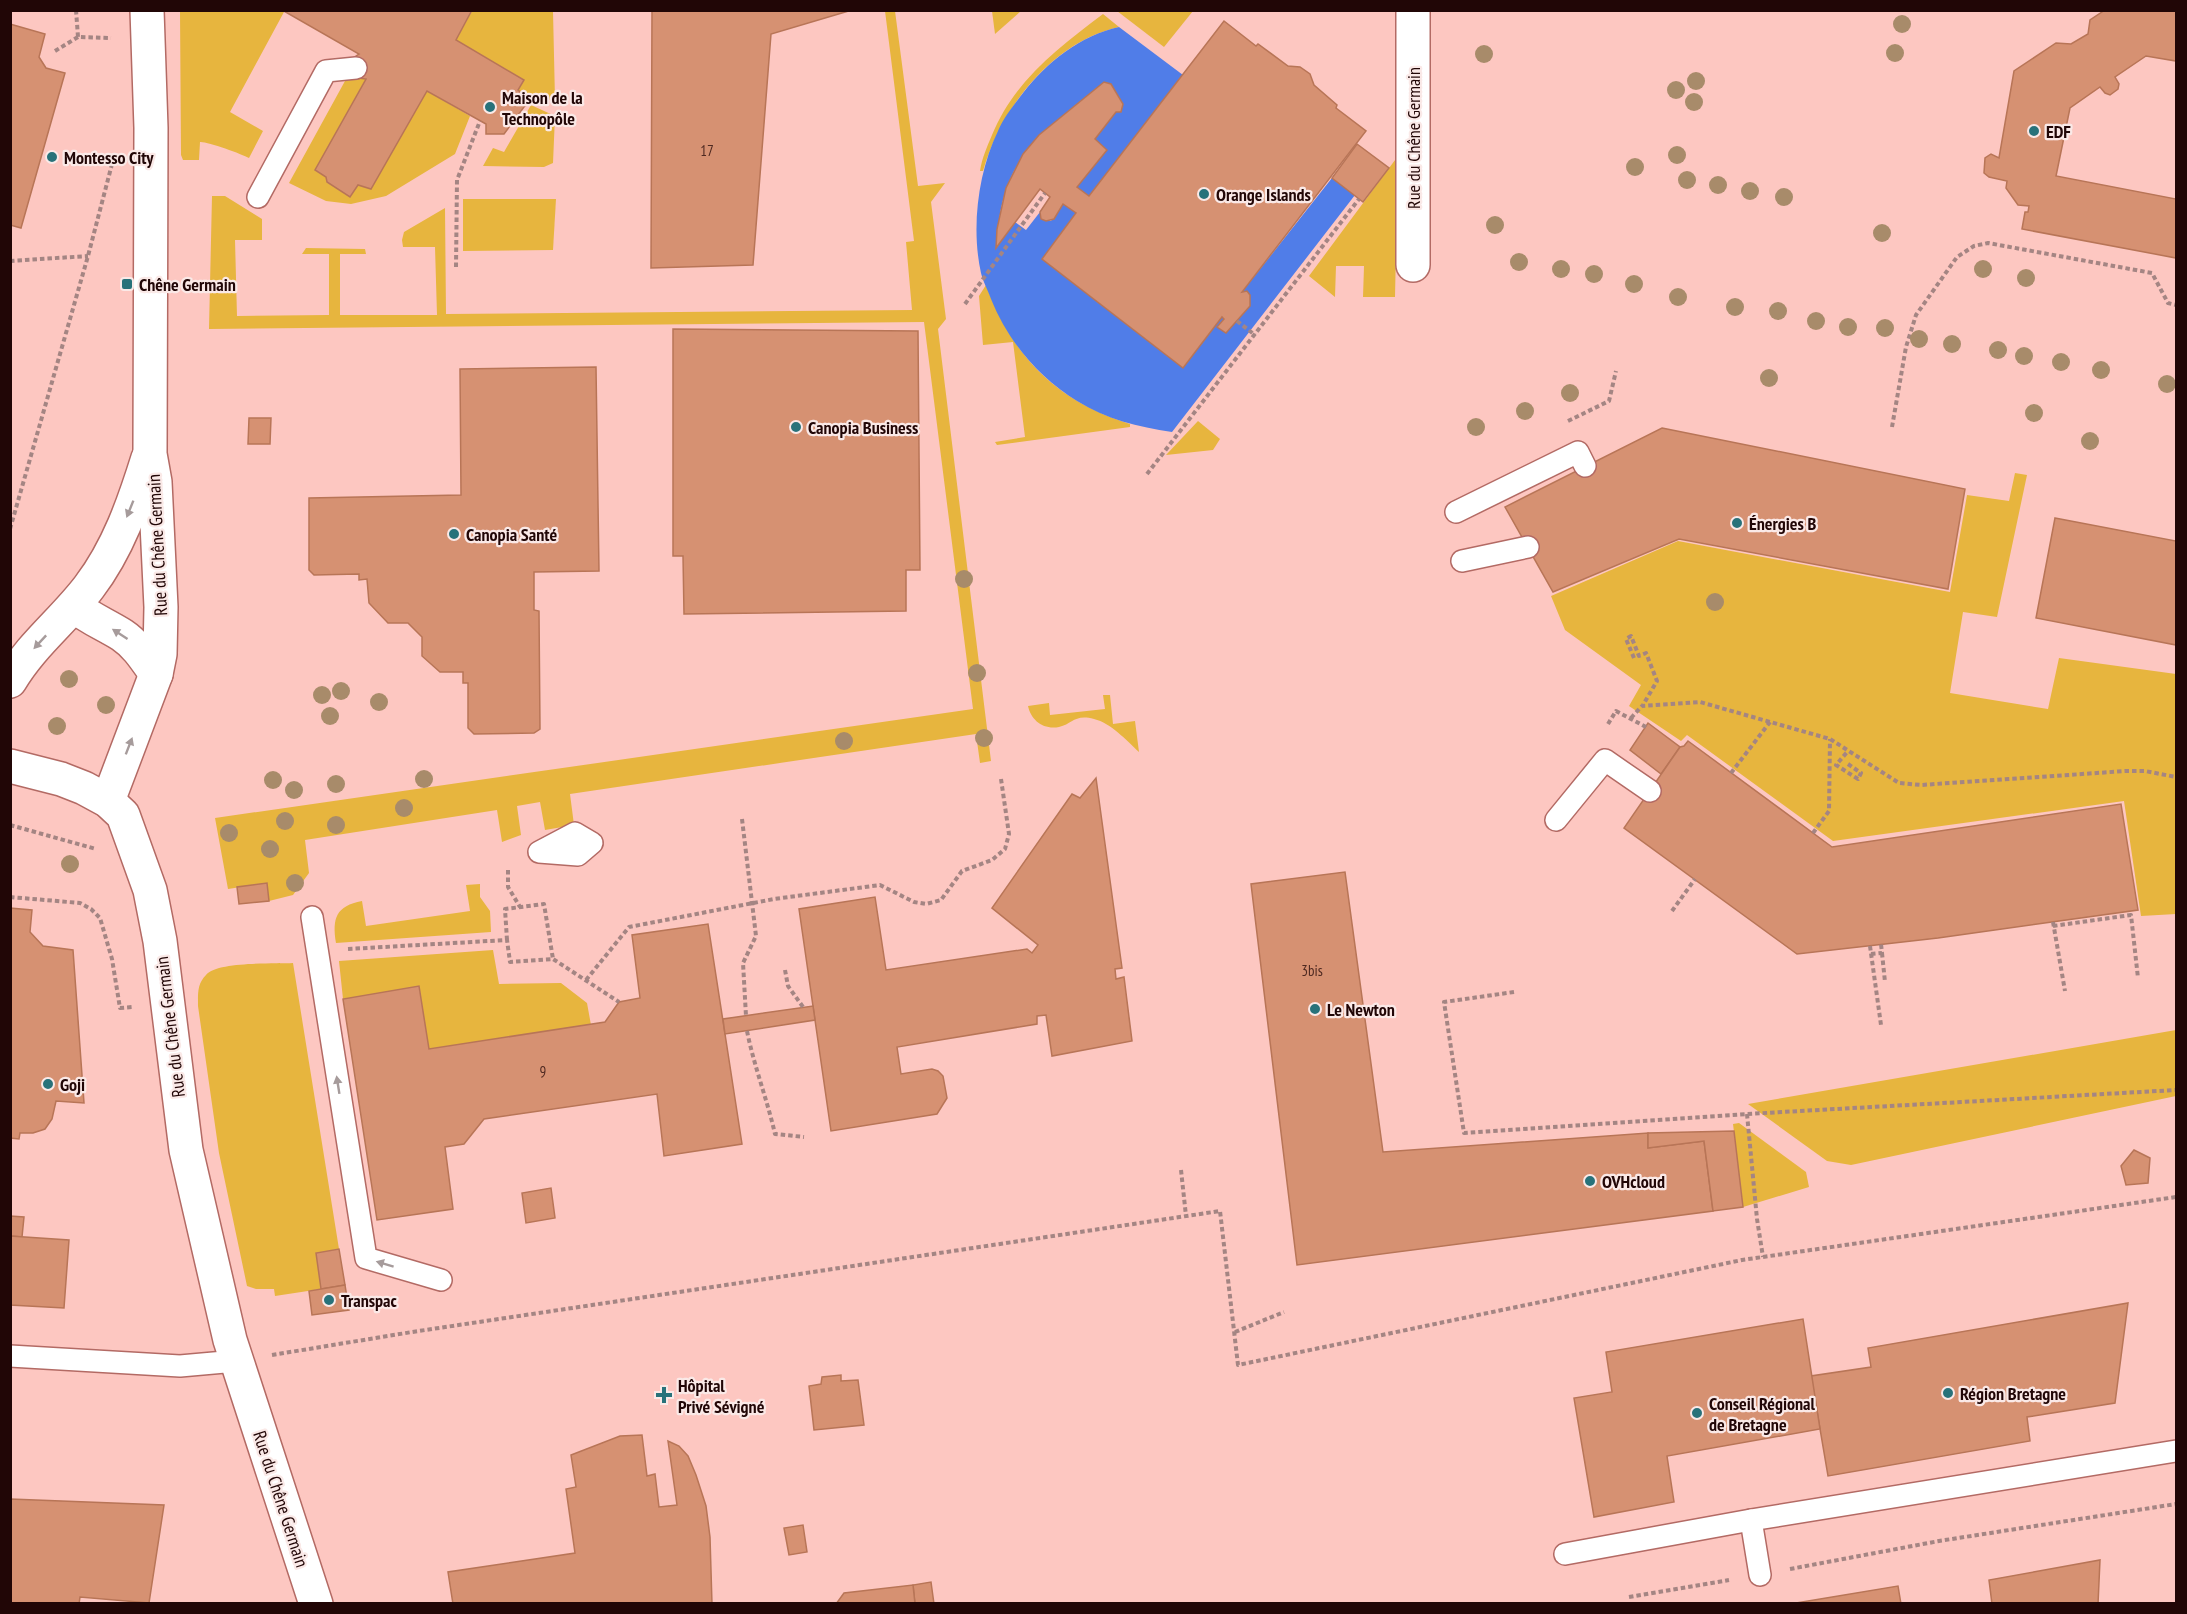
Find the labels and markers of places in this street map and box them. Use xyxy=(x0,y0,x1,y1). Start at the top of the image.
place label: Maison de la Technopôle xyxy=(502,86,583,130)
marker: Maison de la Technopôle xyxy=(483,100,497,114)
place label: EDF xyxy=(2046,120,2071,143)
marker: EDF xyxy=(2027,124,2041,138)
place label: Montesso City xyxy=(64,146,154,169)
marker: Montesso City xyxy=(45,150,59,164)
place label: Orange Islands xyxy=(1216,183,1311,206)
marker: Orange Islands xyxy=(1197,187,1211,201)
place label: Chêne Germain xyxy=(139,273,236,296)
marker: Chêne Germain xyxy=(120,277,134,291)
place label: Canopia Business xyxy=(808,416,918,439)
marker: Canopia Business xyxy=(789,420,803,434)
place label: Énergies B xyxy=(1749,512,1817,535)
marker: Énergies B xyxy=(1730,516,1744,530)
place label: Canopia Santé xyxy=(466,523,557,546)
marker: Canopia Santé xyxy=(447,527,461,541)
place label: Le Newton xyxy=(1327,998,1395,1021)
marker: Le Newton xyxy=(1308,1002,1322,1016)
place label: Goji xyxy=(60,1073,85,1096)
marker: Goji xyxy=(41,1077,55,1091)
place label: OVHcloud xyxy=(1602,1170,1665,1193)
marker: OVHcloud xyxy=(1583,1174,1597,1188)
place label: Transpac xyxy=(341,1289,398,1312)
marker: Transpac xyxy=(322,1293,336,1307)
place label: Hôpital Privé Sévigné xyxy=(678,1374,765,1418)
place label: Région Bretagne xyxy=(1960,1382,2066,1405)
marker: Hôpital Privé Sévigné xyxy=(655,1386,673,1404)
marker: Région Bretagne xyxy=(1941,1386,1955,1400)
place label: Conseil Régional de Bretagne xyxy=(1709,1392,1816,1436)
marker: Conseil Régional de Bretagne xyxy=(1690,1406,1704,1420)

